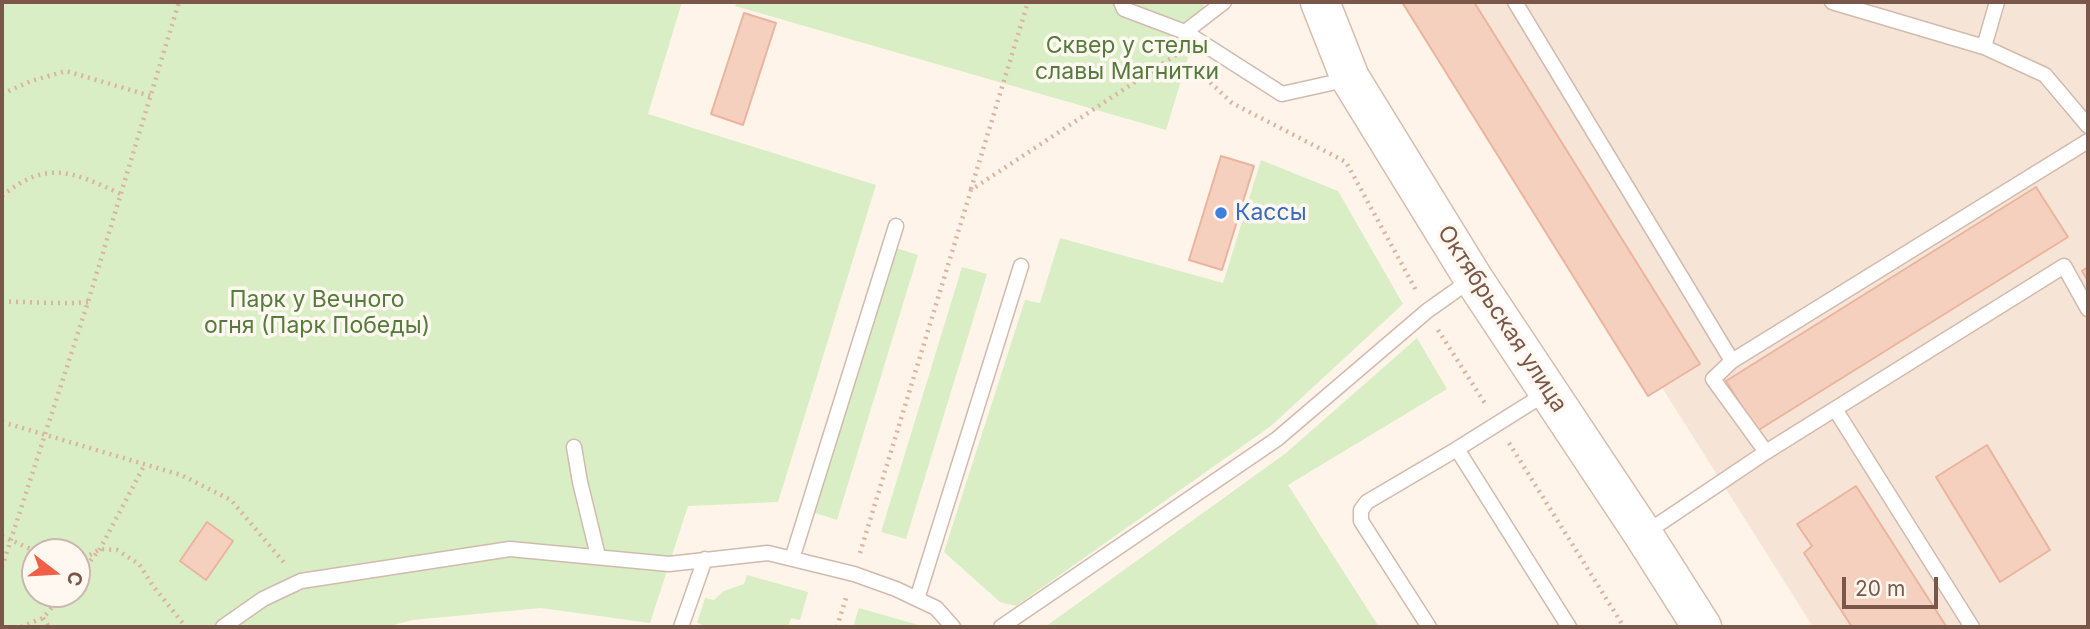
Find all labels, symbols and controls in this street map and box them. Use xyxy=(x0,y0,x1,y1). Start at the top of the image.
park label: Сквер у стелы славы Магнитки xyxy=(1035,32,1219,86)
place label: Кассы xyxy=(1235,199,1307,227)
marker: Кассы xyxy=(1213,205,1229,221)
street label: Октябрьская улица xyxy=(1431,220,1573,418)
park label: Парк у Вечного огня (Парк Победы) xyxy=(204,286,430,340)
north arrow xyxy=(21,538,91,608)
scale bar xyxy=(1845,562,1941,606)
text: С xyxy=(62,569,88,589)
text: 20 m xyxy=(1855,576,1905,601)

